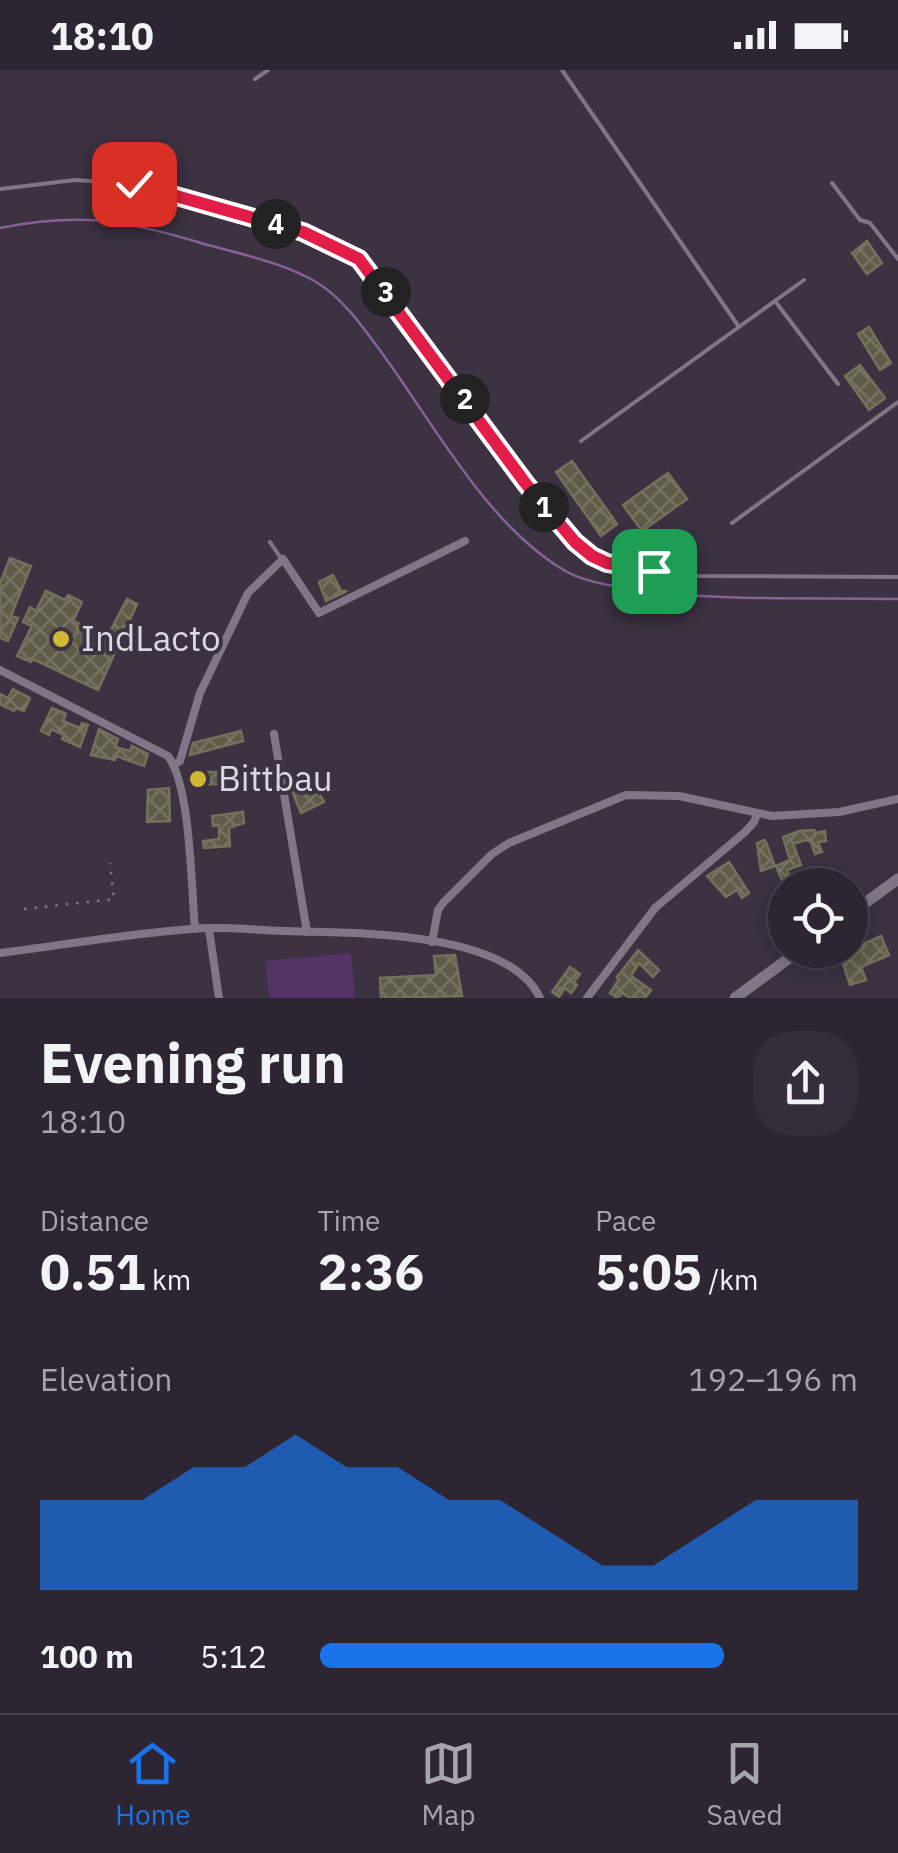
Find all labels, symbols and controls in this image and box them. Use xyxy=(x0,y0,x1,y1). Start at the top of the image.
text: 18:10 xyxy=(50,11,154,60)
pin xyxy=(92,142,177,227)
icon: check xyxy=(107,157,162,212)
pin: 4 xyxy=(251,199,301,249)
text: 4 xyxy=(268,205,284,242)
pin: 3 xyxy=(361,267,411,317)
text: 3 xyxy=(378,273,394,310)
pin: 2 xyxy=(440,374,490,424)
text: 2 xyxy=(457,380,473,417)
pin: 1 xyxy=(519,482,569,532)
text: 1 xyxy=(536,488,552,525)
pin xyxy=(612,529,697,614)
icon: arrive xyxy=(627,544,682,599)
place label: IndLacto xyxy=(81,615,221,661)
marker: IndLacto xyxy=(50,628,72,650)
place label: Bittbau xyxy=(218,755,333,801)
marker: Bittbau xyxy=(187,768,209,790)
map controls xyxy=(768,868,868,968)
button: locate xyxy=(768,868,868,968)
text: Evening run xyxy=(40,1027,346,1098)
button: share xyxy=(753,1031,858,1136)
text: 18:10 xyxy=(40,1100,126,1142)
text: Distance xyxy=(40,1202,149,1239)
text: Time xyxy=(318,1202,381,1239)
text: Pace xyxy=(595,1202,656,1239)
text: 0.51 xyxy=(40,1239,146,1304)
text: 2:36 xyxy=(318,1239,424,1304)
text: 5:05 xyxy=(595,1239,702,1304)
text: km xyxy=(146,1261,191,1298)
text: /km xyxy=(702,1261,758,1298)
text: Elevation xyxy=(40,1358,173,1400)
text: 192–196 m xyxy=(688,1358,858,1400)
text: 100 m xyxy=(40,1635,134,1677)
text: 5:12 xyxy=(200,1635,267,1677)
tab: Home xyxy=(115,1736,191,1833)
tab: Map xyxy=(421,1736,476,1833)
tab: Saved xyxy=(707,1736,783,1833)

